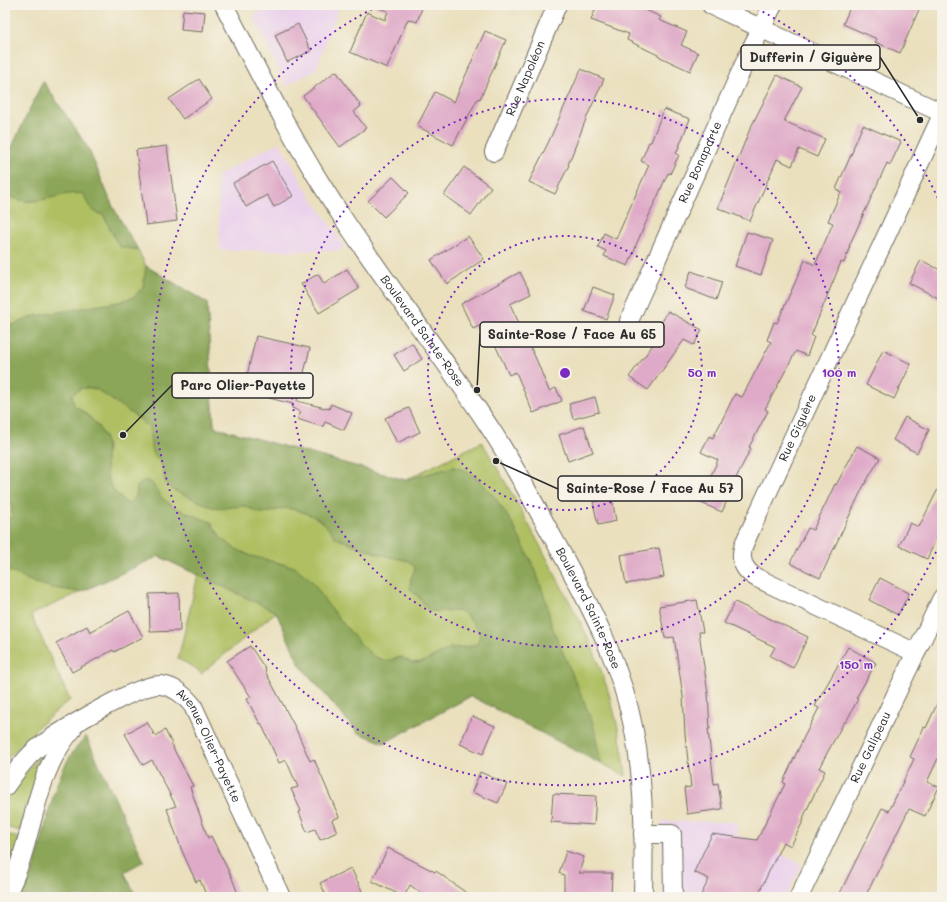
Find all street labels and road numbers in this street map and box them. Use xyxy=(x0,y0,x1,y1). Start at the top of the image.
street label: Rue Napoléon xyxy=(501,38,548,118)
street label: Rue Bonaparte xyxy=(674,118,725,205)
street label: Boulevard Sainte-Rose xyxy=(378,271,468,389)
street label: Rue Giguère xyxy=(774,391,819,464)
street label: Boulevard Sainte-Rose xyxy=(553,544,625,671)
street label: Avenue Olier-Payette xyxy=(173,684,245,805)
street label: Rue Galipeau xyxy=(846,708,894,785)

